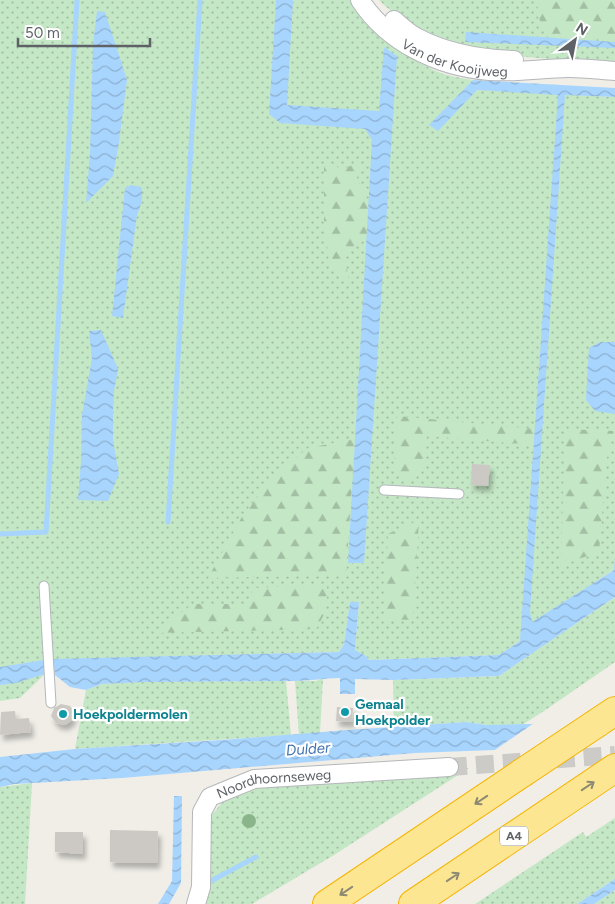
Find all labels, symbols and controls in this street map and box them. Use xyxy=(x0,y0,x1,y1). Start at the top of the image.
scale bar xyxy=(18,15,150,47)
north arrow xyxy=(550,15,600,65)
text: N xyxy=(573,19,591,39)
text: 50 m xyxy=(25,24,60,42)
street label: Van der Kooijweg xyxy=(399,35,508,80)
place label: Gemaal Hoekpolder xyxy=(355,696,431,729)
place label: Hoekpoldermolen xyxy=(73,706,188,723)
marker: Gemaal Hoekpolder xyxy=(339,706,351,718)
marker: Hoekpoldermolen xyxy=(57,708,69,720)
water label: Dulder xyxy=(285,738,332,760)
street label: Noordhoornseweg xyxy=(214,766,332,802)
one-way arrow xyxy=(581,781,595,791)
one-way arrow xyxy=(474,795,488,806)
road number: A4 xyxy=(500,826,528,846)
one-way arrow xyxy=(446,872,460,882)
one-way arrow xyxy=(339,886,353,896)

